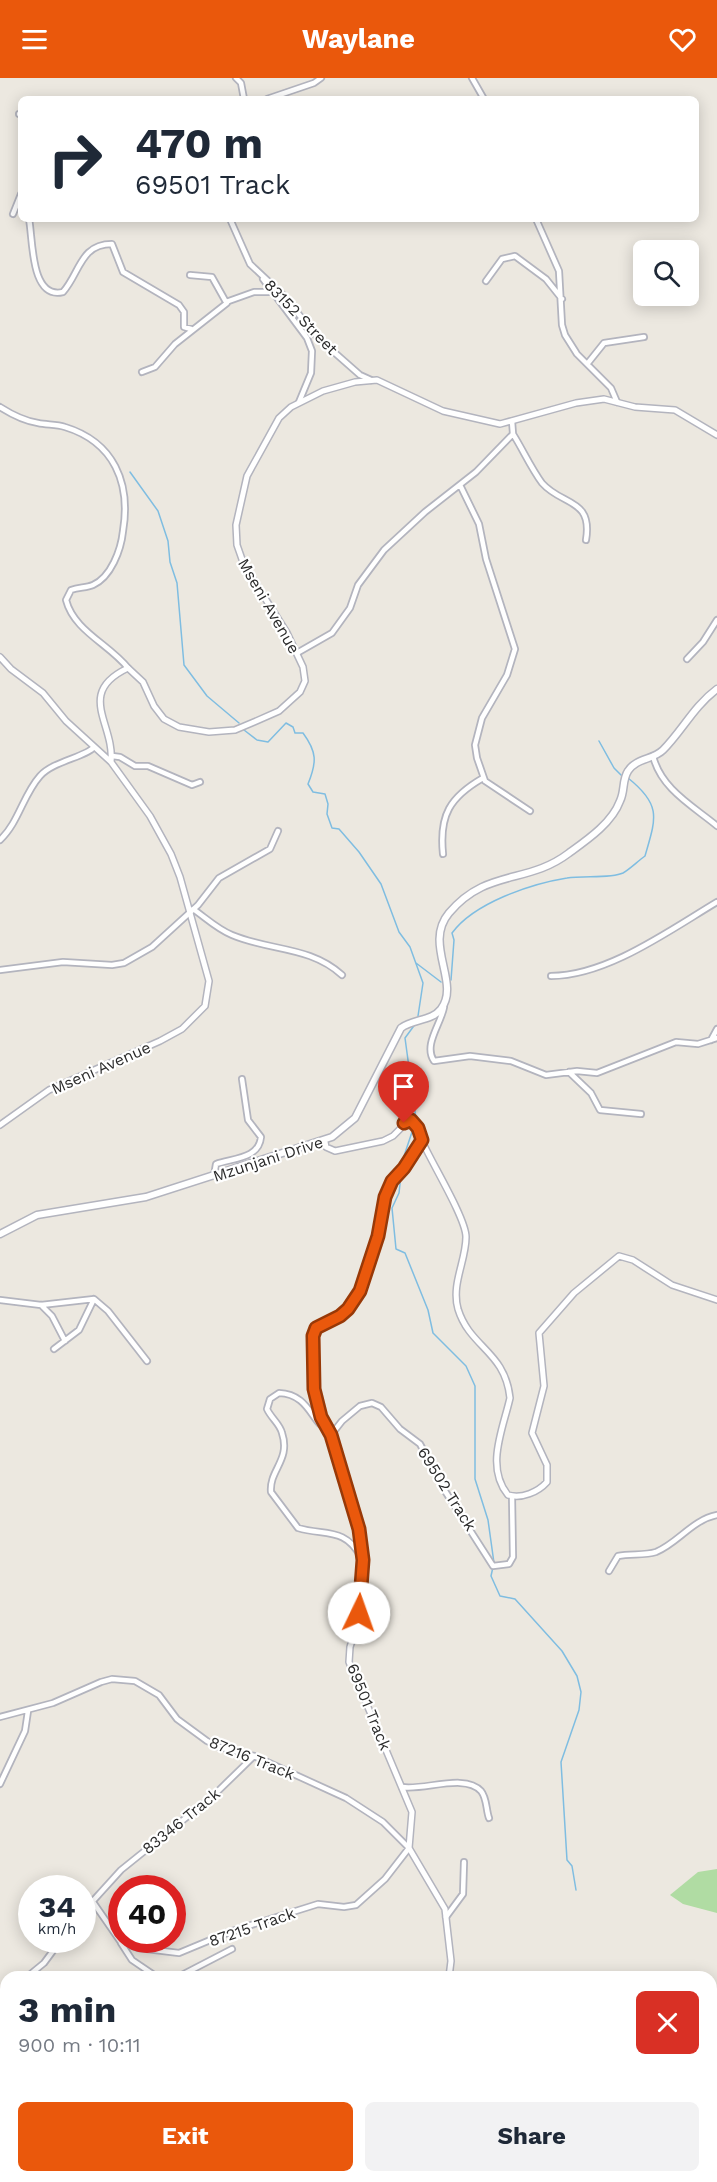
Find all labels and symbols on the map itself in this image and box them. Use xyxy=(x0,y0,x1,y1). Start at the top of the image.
street label: 83152 Street xyxy=(260,275,342,359)
street label: Mseni Avenue xyxy=(234,555,304,657)
street label: Mseni Avenue xyxy=(48,1038,154,1098)
pin xyxy=(378,1061,429,1123)
street label: Mzunjani Drive xyxy=(211,1132,325,1186)
street label: 69502 Track xyxy=(414,1444,480,1534)
position arrow xyxy=(327,1581,391,1645)
street label: 69501 Track xyxy=(343,1661,395,1753)
street label: 87216 Track xyxy=(207,1732,297,1784)
street label: 83346 Track xyxy=(138,1784,224,1858)
speed limit sign: 40 xyxy=(108,1875,186,1953)
street label: 87215 Track xyxy=(206,1903,298,1951)

